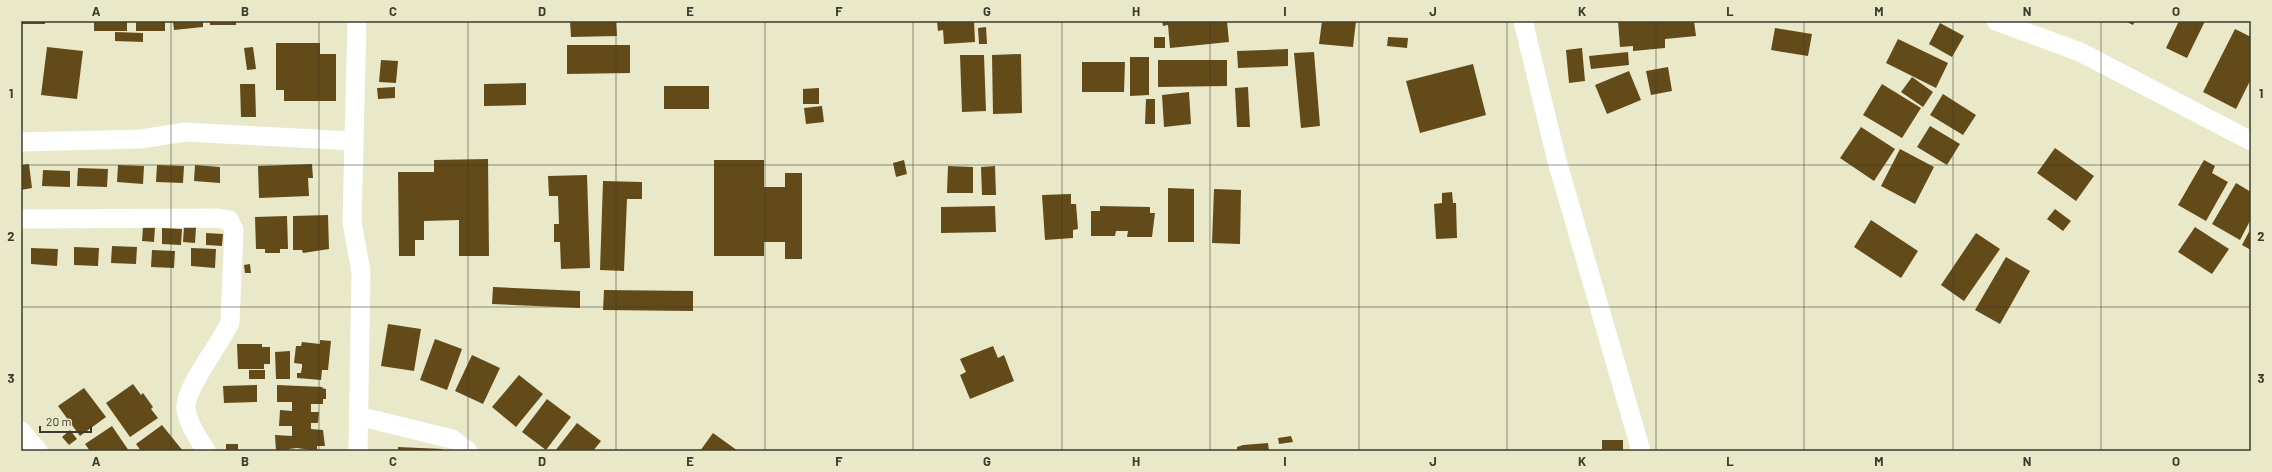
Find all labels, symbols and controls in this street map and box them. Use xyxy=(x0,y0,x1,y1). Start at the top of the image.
text: A xyxy=(92,3,101,19)
text: B xyxy=(241,3,249,19)
text: C xyxy=(389,3,397,19)
text: D xyxy=(538,3,546,19)
text: E xyxy=(686,3,694,19)
text: F xyxy=(835,3,843,19)
text: G xyxy=(983,3,991,19)
text: H xyxy=(1132,3,1140,19)
text: I xyxy=(1283,3,1287,19)
text: J xyxy=(1429,3,1437,19)
text: K xyxy=(1578,3,1586,19)
text: L xyxy=(1726,3,1734,19)
text: M xyxy=(1874,3,1884,19)
text: N xyxy=(2023,3,2031,19)
text: O xyxy=(2172,3,2180,19)
text: 1 xyxy=(9,85,13,101)
text: 1 xyxy=(2259,85,2263,101)
text: 2 xyxy=(7,228,15,244)
text: 2 xyxy=(2257,228,2265,244)
text: 3 xyxy=(7,370,15,386)
text: 3 xyxy=(2257,370,2265,386)
scale bar xyxy=(40,408,91,434)
text: 20 m xyxy=(46,414,72,428)
text: A xyxy=(92,453,101,469)
text: B xyxy=(241,453,249,469)
text: C xyxy=(389,453,397,469)
text: D xyxy=(538,453,546,469)
text: E xyxy=(686,453,694,469)
text: F xyxy=(835,453,843,469)
text: G xyxy=(983,453,991,469)
text: H xyxy=(1132,453,1140,469)
text: I xyxy=(1283,453,1287,469)
text: J xyxy=(1429,453,1437,469)
text: K xyxy=(1578,453,1586,469)
text: L xyxy=(1726,453,1734,469)
text: M xyxy=(1874,453,1884,469)
text: N xyxy=(2023,453,2031,469)
text: O xyxy=(2172,453,2180,469)

